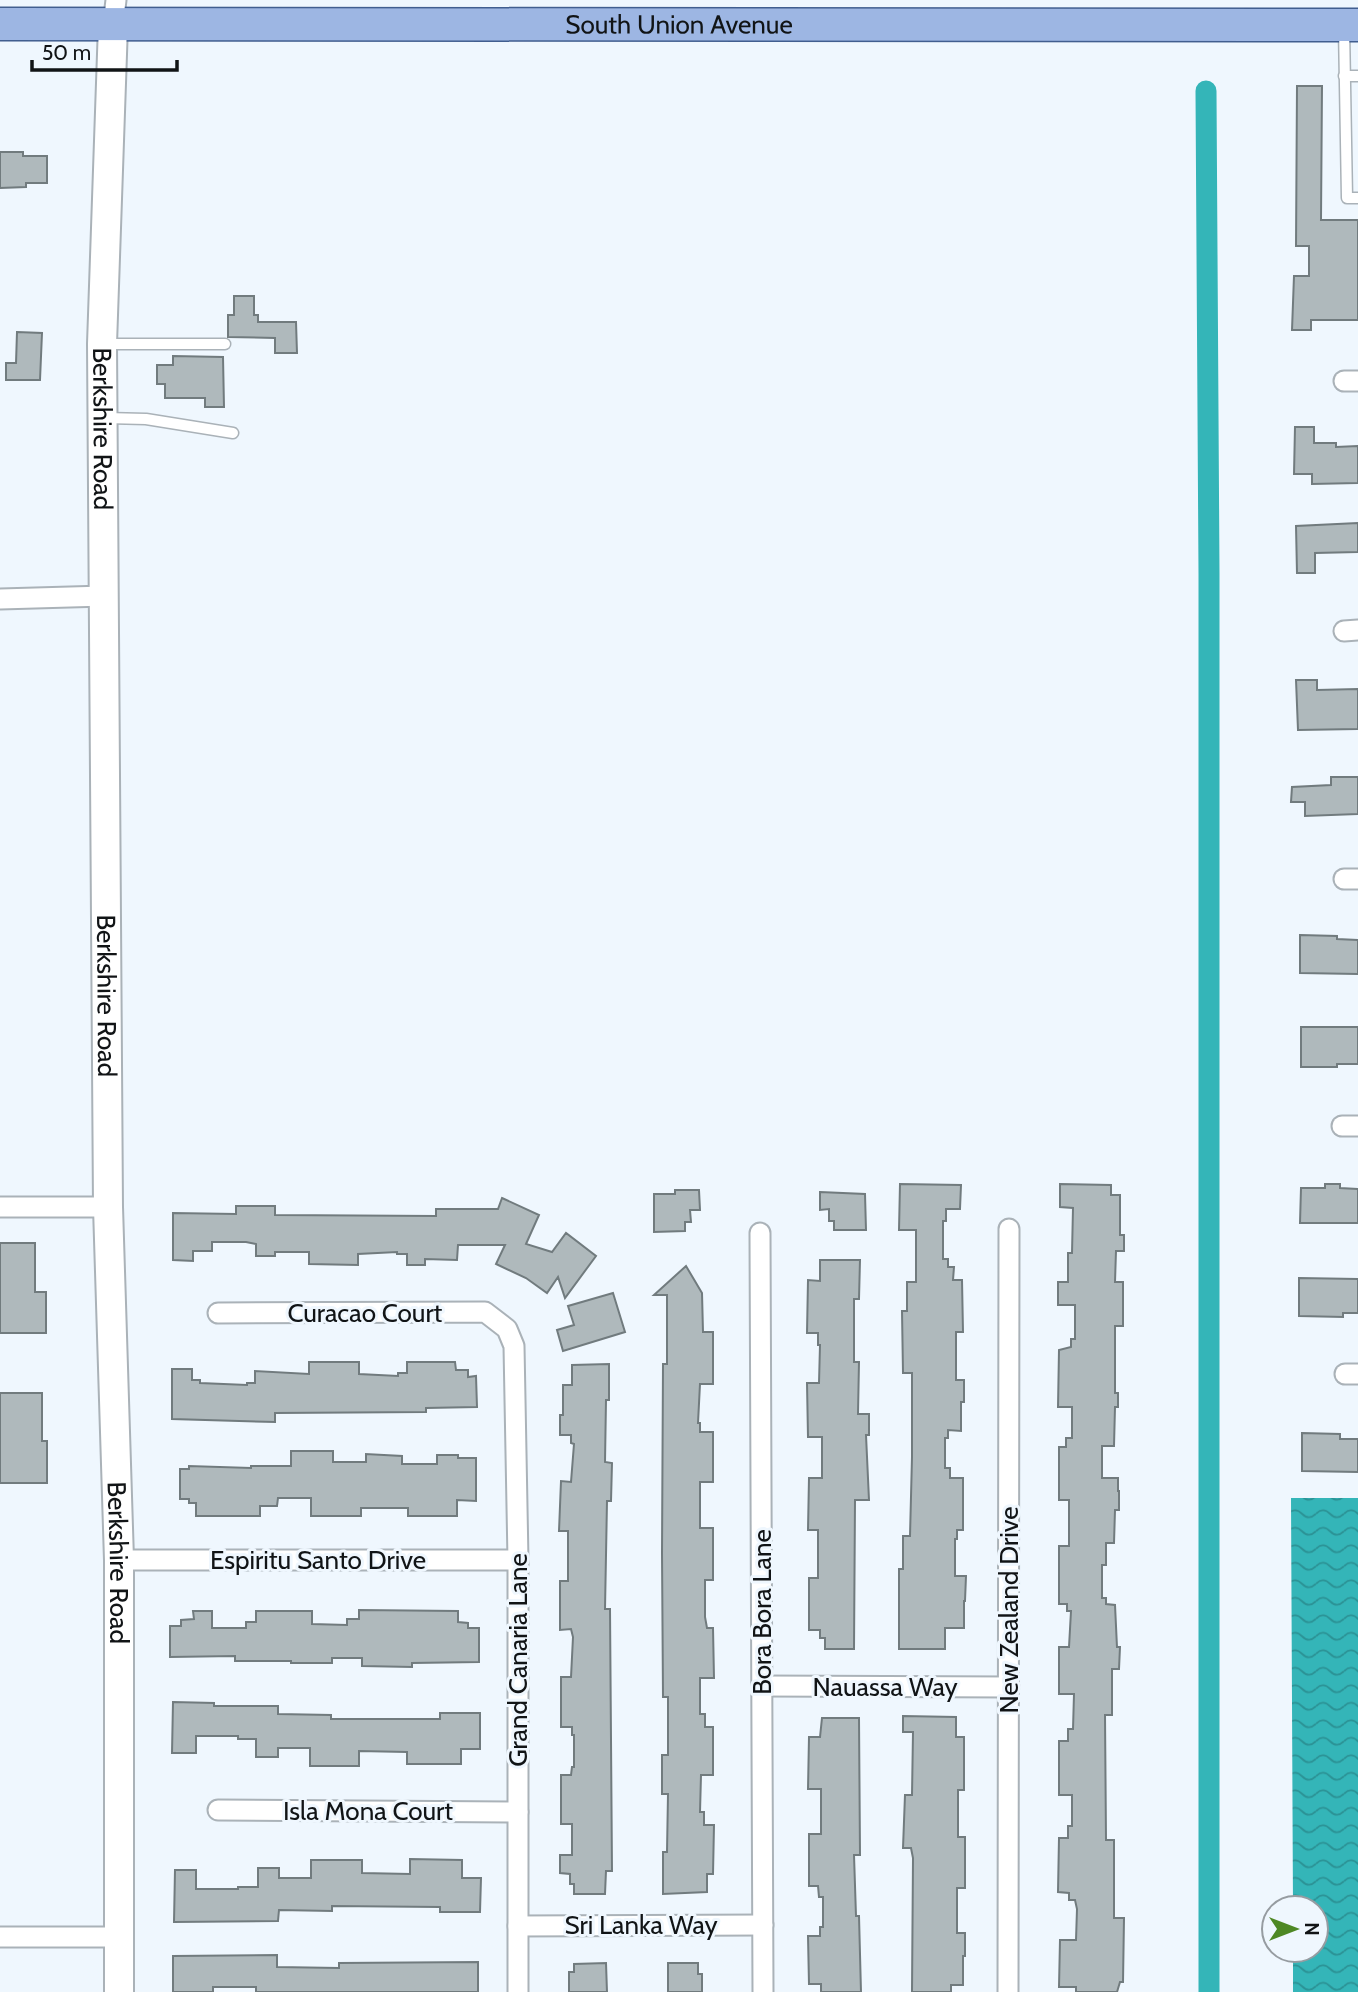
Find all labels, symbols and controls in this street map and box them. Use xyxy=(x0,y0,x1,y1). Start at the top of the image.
street label: South Union Avenue xyxy=(565,8,793,41)
scale bar xyxy=(32,28,177,72)
text: 50 m xyxy=(42,40,91,65)
street label: Berkshire Road xyxy=(86,347,119,510)
street label: Berkshire Road xyxy=(90,914,123,1077)
street label: Curacao Court xyxy=(288,1297,443,1329)
street label: Berkshire Road xyxy=(101,1481,135,1644)
street label: New Zealand Drive xyxy=(993,1506,1025,1714)
street label: Bora Bora Lane xyxy=(746,1529,778,1695)
street label: Espiritu Santo Drive xyxy=(210,1544,426,1576)
street label: Grand Canaria Lane xyxy=(502,1553,534,1767)
street label: Nauassa Way xyxy=(812,1671,958,1703)
street label: Isla Mona Court xyxy=(283,1795,453,1827)
north arrow xyxy=(1260,1894,1330,1964)
street label: Sri Lanka Way xyxy=(564,1909,718,1941)
text: N xyxy=(1300,1922,1323,1936)

